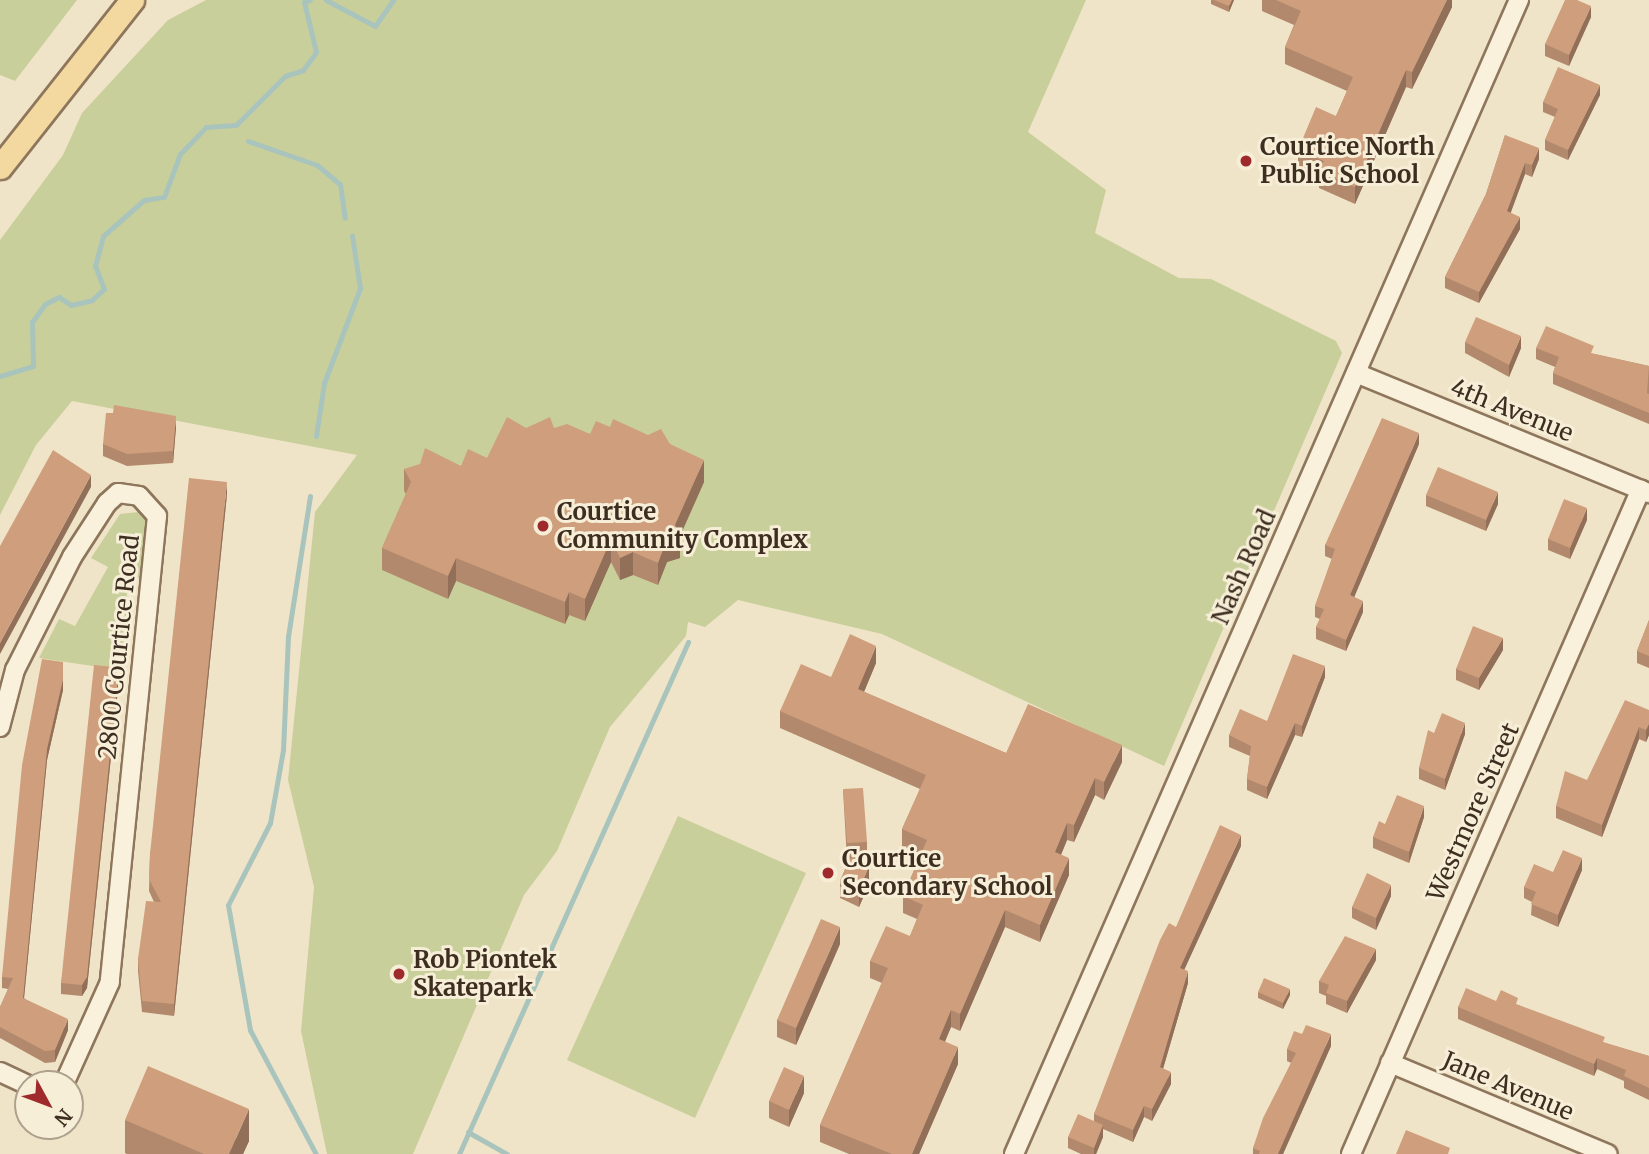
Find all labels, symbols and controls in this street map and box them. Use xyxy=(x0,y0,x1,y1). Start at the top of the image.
place label: Courtice North Public School xyxy=(1260,133,1435,189)
marker: Courtice North Public School xyxy=(1238,153,1254,169)
street label: 4th Avenue xyxy=(1447,372,1577,448)
place label: Courtice Community Complex xyxy=(557,498,808,554)
street label: Nash Road xyxy=(1206,505,1282,629)
marker: Courtice Community Complex xyxy=(535,518,551,534)
street label: 2800 Courtice Road xyxy=(93,533,145,761)
street label: Westmore Street xyxy=(1421,719,1525,905)
place label: Courtice Secondary School xyxy=(842,845,1053,901)
marker: Courtice Secondary School xyxy=(820,865,836,881)
place label: Rob Piontek Skatepark xyxy=(413,946,557,1002)
marker: Rob Piontek Skatepark xyxy=(391,966,407,982)
street label: Jane Avenue xyxy=(1438,1046,1578,1126)
north arrow xyxy=(14,1070,84,1140)
text: N xyxy=(49,1104,77,1131)

